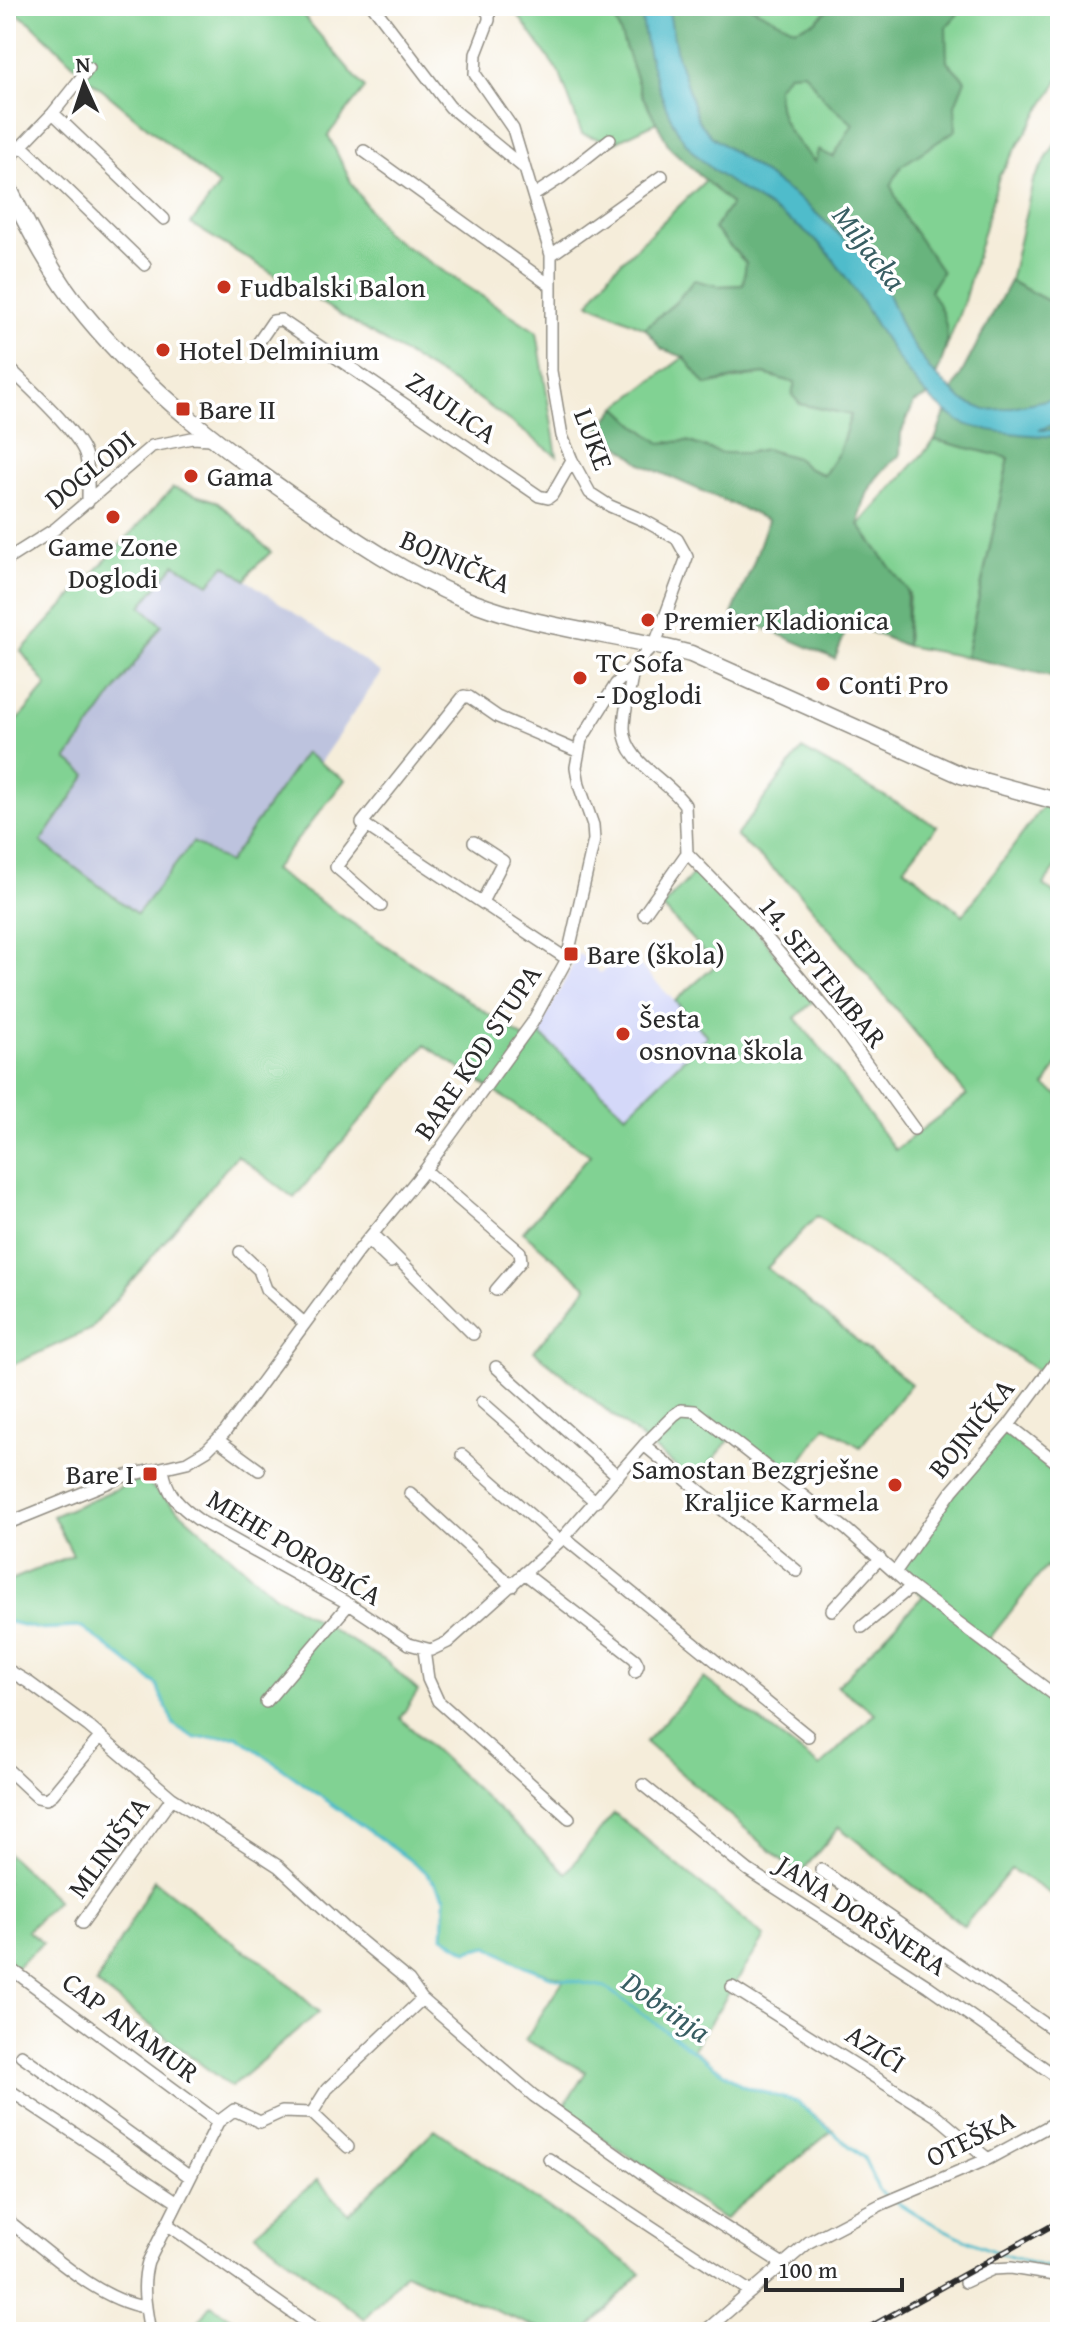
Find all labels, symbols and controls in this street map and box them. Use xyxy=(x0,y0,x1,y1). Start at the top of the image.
north arrow xyxy=(44,44,124,124)
text: N xyxy=(75,48,91,80)
water label: Miljacka xyxy=(822,195,917,300)
place label: Fudbalski Balon xyxy=(240,266,426,307)
marker: Fudbalski Balon xyxy=(215,278,233,296)
place label: Hotel Delminium xyxy=(179,329,379,370)
marker: Hotel Delminium xyxy=(154,341,172,359)
street label: ZAULICA xyxy=(398,360,506,453)
place label: Bare II xyxy=(199,388,276,429)
marker: Bare II xyxy=(174,400,192,418)
street label: LUKE xyxy=(564,402,625,475)
street label: DOGLODI xyxy=(35,419,144,518)
place label: Gama xyxy=(207,455,274,496)
marker: Gama xyxy=(182,467,200,485)
marker: Game Zone Doglodi xyxy=(104,508,122,526)
street label: BOJNIČKA xyxy=(394,518,518,603)
place label: Game Zone Doglodi xyxy=(48,525,178,598)
place label: Premier Kladionica xyxy=(664,599,890,640)
marker: Premier Kladionica xyxy=(639,611,657,629)
place label: TC Sofa - Doglodi xyxy=(596,641,702,714)
place label: Conti Pro xyxy=(839,663,949,704)
marker: TC Sofa - Doglodi xyxy=(571,669,589,687)
marker: Conti Pro xyxy=(814,675,832,693)
street label: 14. SEPTEMBAR xyxy=(749,887,898,1057)
place label: Bare (škola) xyxy=(587,933,725,974)
marker: Bare (škola) xyxy=(562,945,580,963)
street label: BARE KOD STUPA xyxy=(403,956,550,1148)
place label: Šesta osnovna škola xyxy=(639,997,804,1070)
marker: Šesta osnovna škola xyxy=(614,1025,632,1043)
street label: BOJNIČKA xyxy=(918,1369,1023,1486)
place label: Samostan Bezgrješne Kraljice Karmela xyxy=(631,1448,880,1521)
place label: Bare I xyxy=(66,1453,134,1494)
marker: Bare I xyxy=(141,1465,159,1483)
marker: Samostan Bezgrješne Kraljice Karmela xyxy=(886,1476,904,1494)
street label: MEHE POROBIĆA xyxy=(200,1478,391,1615)
street label: MLINIŠTA xyxy=(57,1787,159,1906)
street label: JANA DORŠNERA xyxy=(766,1842,956,1985)
water label: Dobrinja xyxy=(612,1959,720,2053)
street label: CAP ANAMUR xyxy=(54,1961,209,2092)
street label: AZIĆI xyxy=(838,2013,914,2082)
street label: OTEŠKA xyxy=(919,2098,1021,2177)
scale bar xyxy=(766,2242,902,2292)
text: 100 m xyxy=(778,2252,838,2287)

